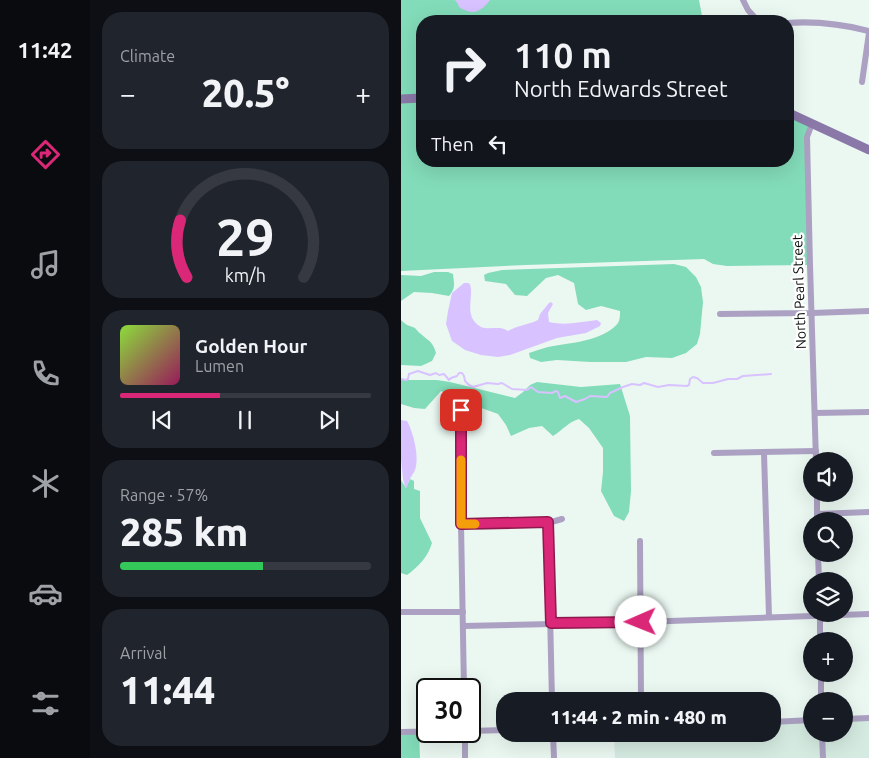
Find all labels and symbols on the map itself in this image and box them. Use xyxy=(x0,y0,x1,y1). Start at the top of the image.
street label: North Pearl Street xyxy=(789,234,809,349)
pin xyxy=(440,389,482,431)
position arrow xyxy=(614,595,666,647)
speed limit sign: 30 xyxy=(416,678,481,743)

